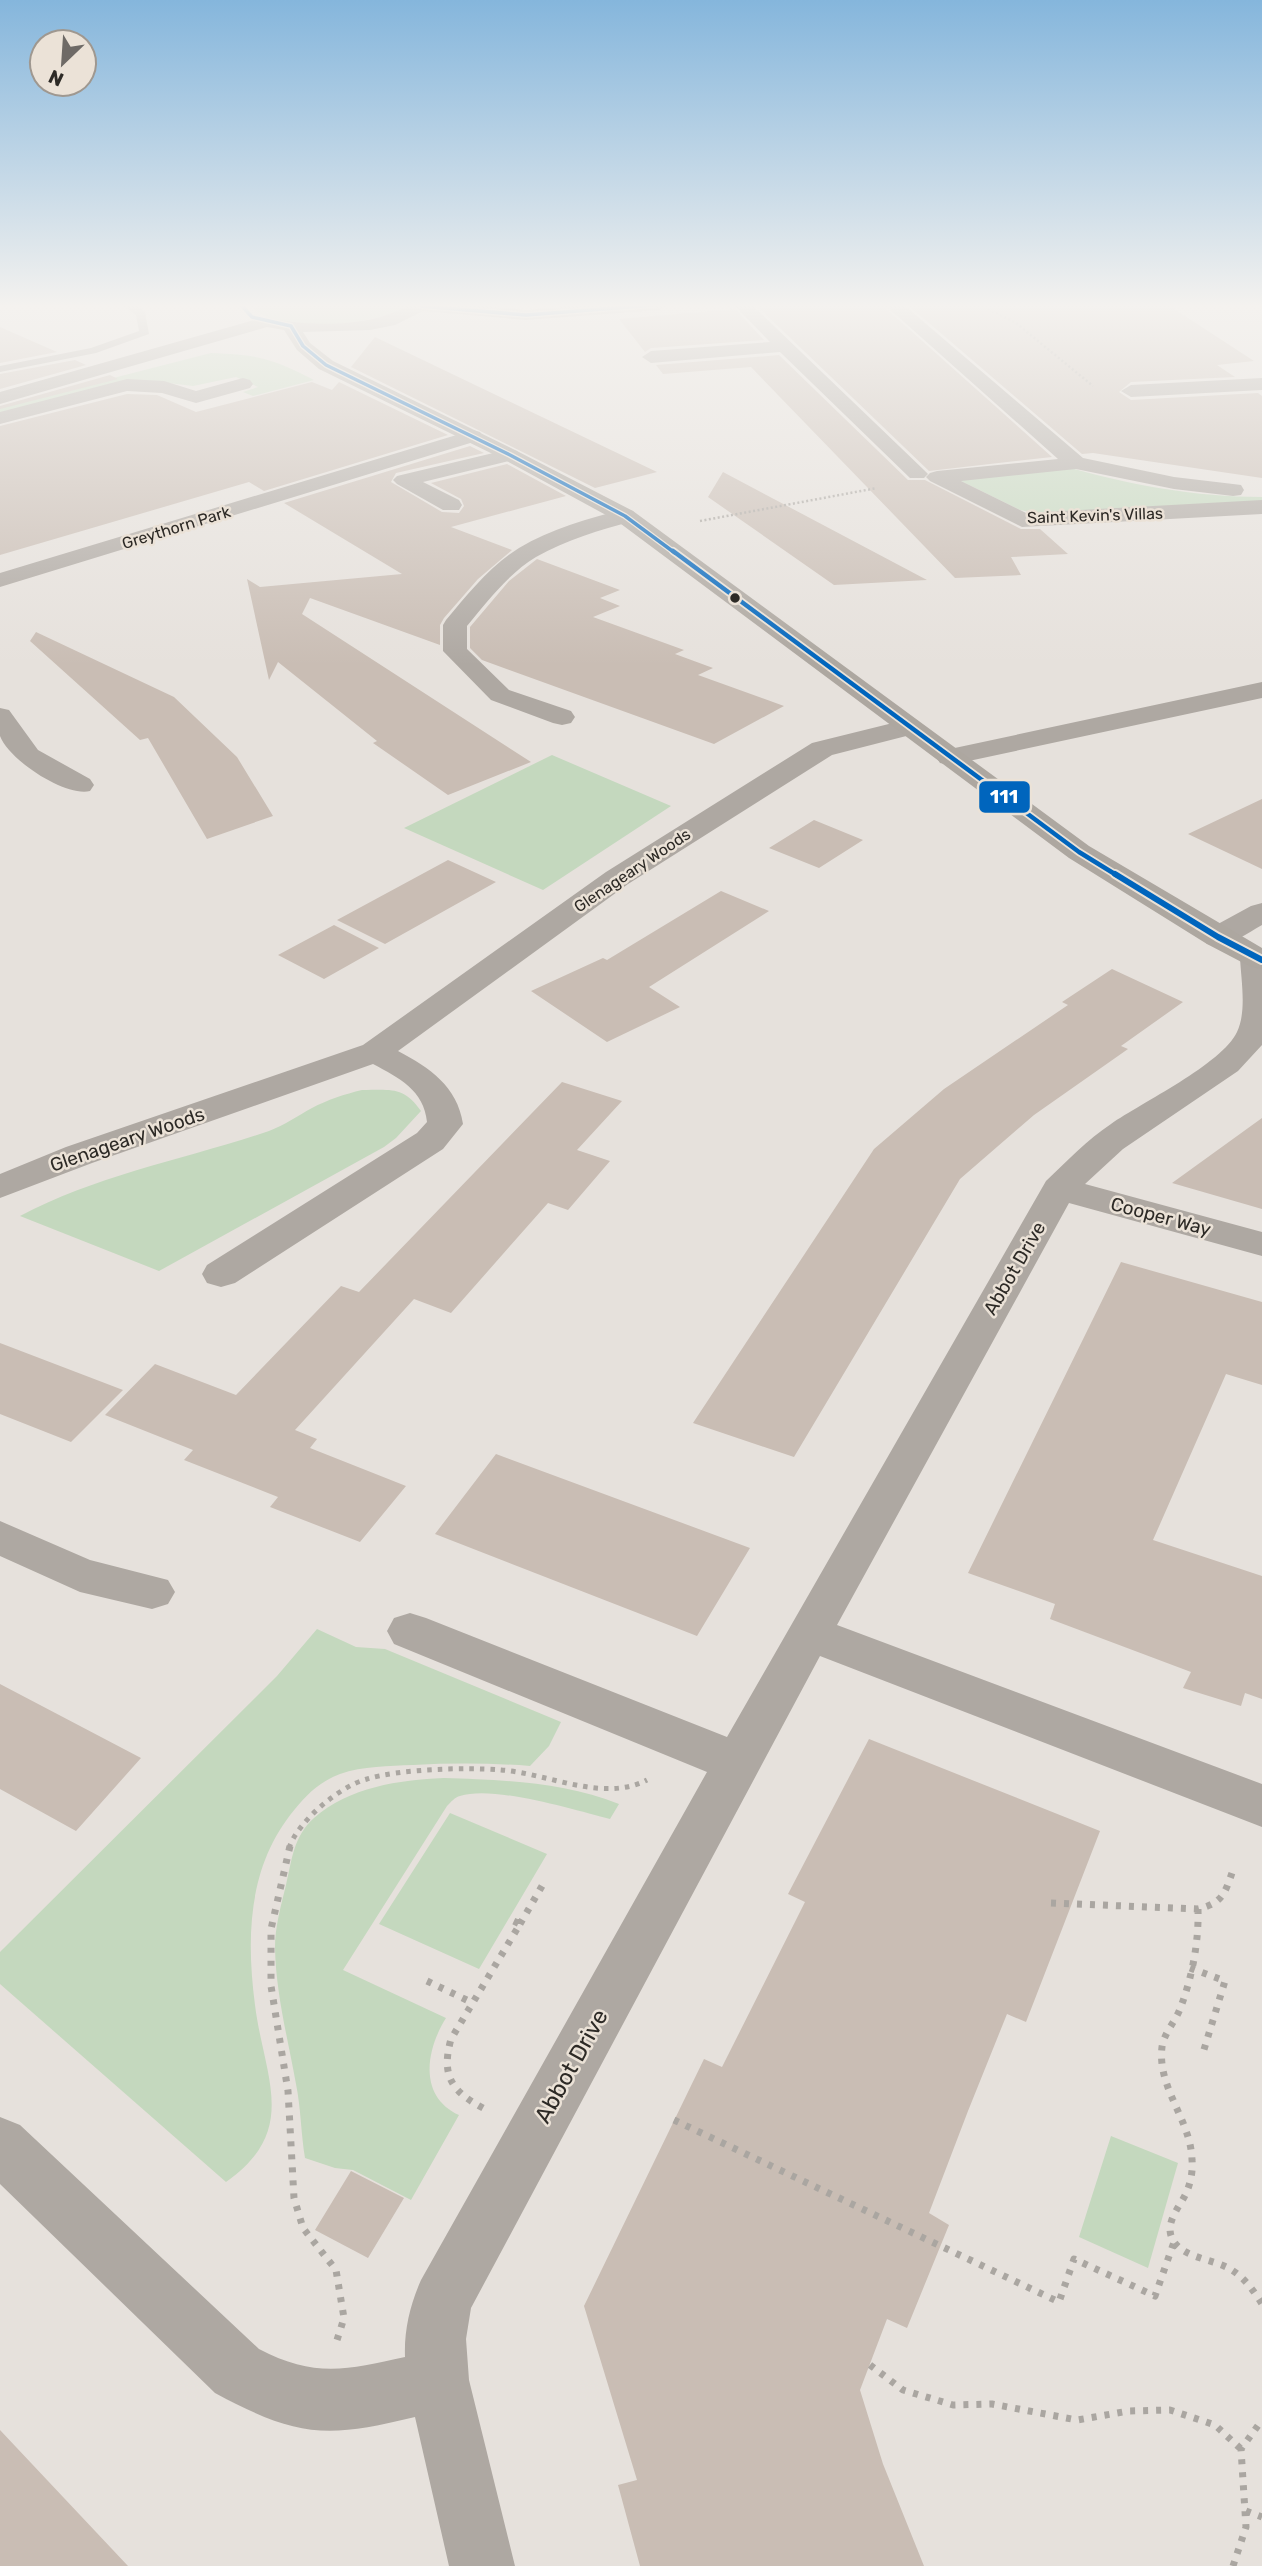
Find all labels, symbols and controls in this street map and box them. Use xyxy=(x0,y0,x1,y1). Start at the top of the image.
north arrow xyxy=(28,28,98,98)
text: N xyxy=(45,65,67,91)
street label: Greythorn Park xyxy=(120,502,233,553)
street label: Saint Kevin's Villas xyxy=(1027,504,1163,527)
unlabelled marker xyxy=(728,591,742,605)
line badge: 111 xyxy=(978,780,1031,814)
text: 111 xyxy=(990,785,1018,808)
street label: Glenageary Woods xyxy=(570,824,694,916)
street label: Glenageary Woods xyxy=(47,1102,207,1177)
street label: Cooper Way xyxy=(1108,1192,1214,1241)
street label: Abbot Drive xyxy=(978,1217,1050,1319)
street label: Abbot Drive xyxy=(528,2004,614,2128)

